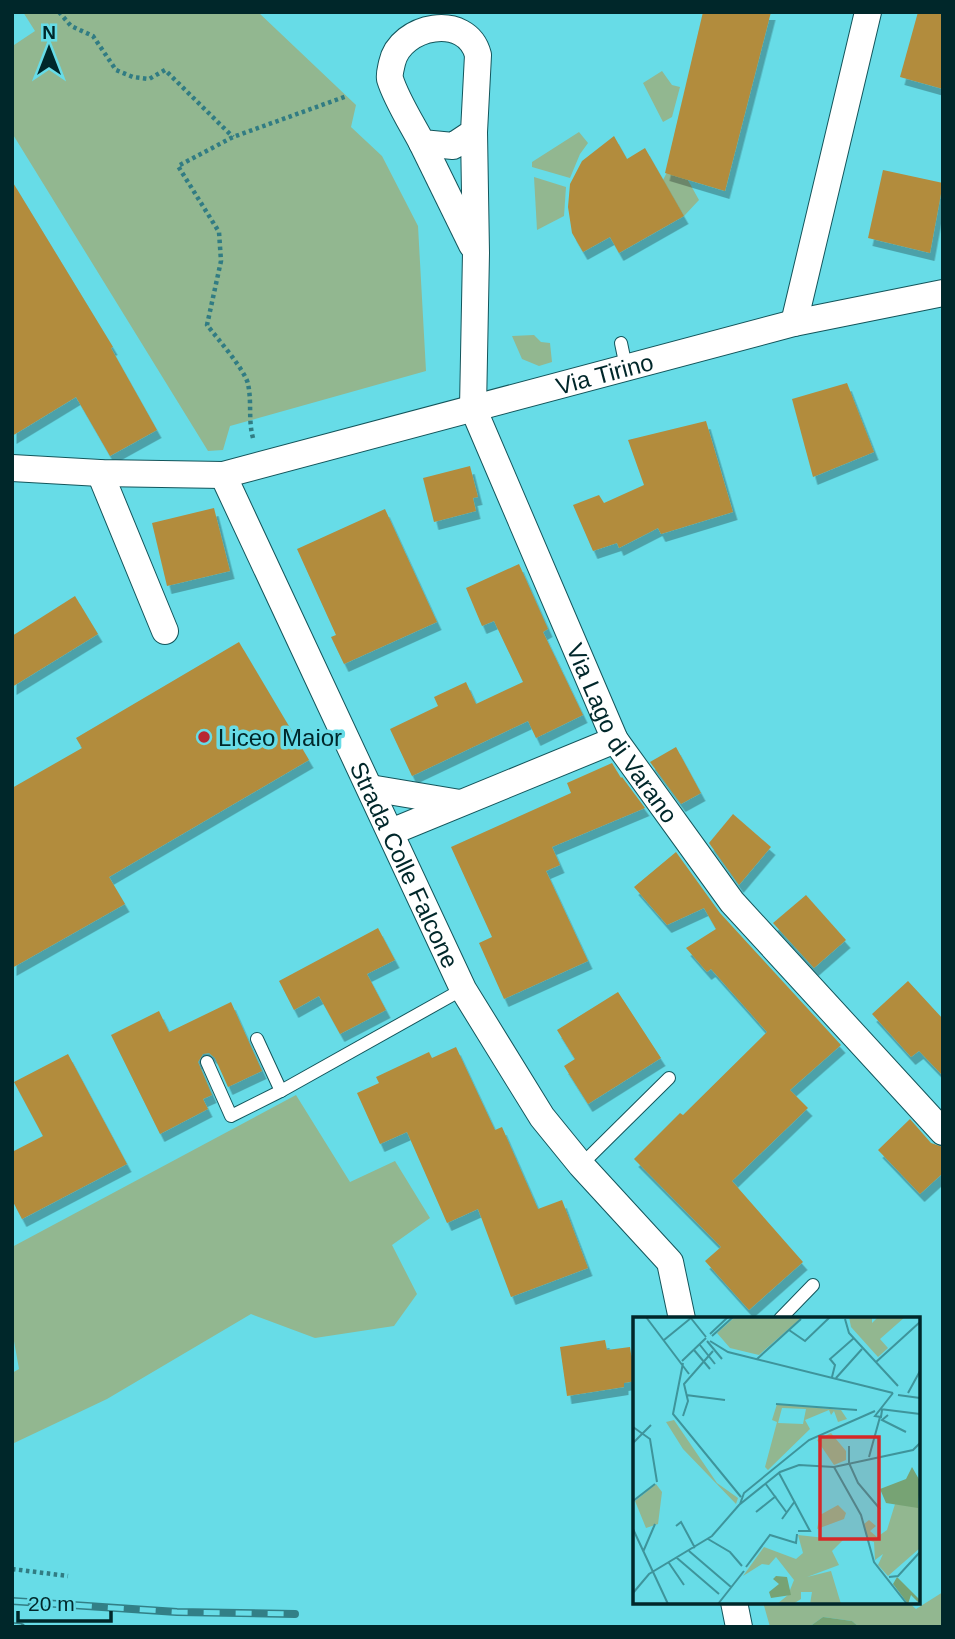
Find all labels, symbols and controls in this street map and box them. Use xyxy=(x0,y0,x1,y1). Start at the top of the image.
north arrow xyxy=(14,14,84,84)
text: N xyxy=(42,22,56,43)
street label: Via Tirino xyxy=(553,348,656,399)
street label: Via Lago di Varano xyxy=(562,639,684,828)
place label: Liceo Maior xyxy=(218,724,342,751)
marker: Liceo Maior xyxy=(196,729,212,745)
street label: Strada Colle Falcone xyxy=(345,757,465,972)
inset map xyxy=(633,1317,920,1604)
scale bar xyxy=(18,1580,110,1624)
text: 20 m xyxy=(28,1592,75,1615)

